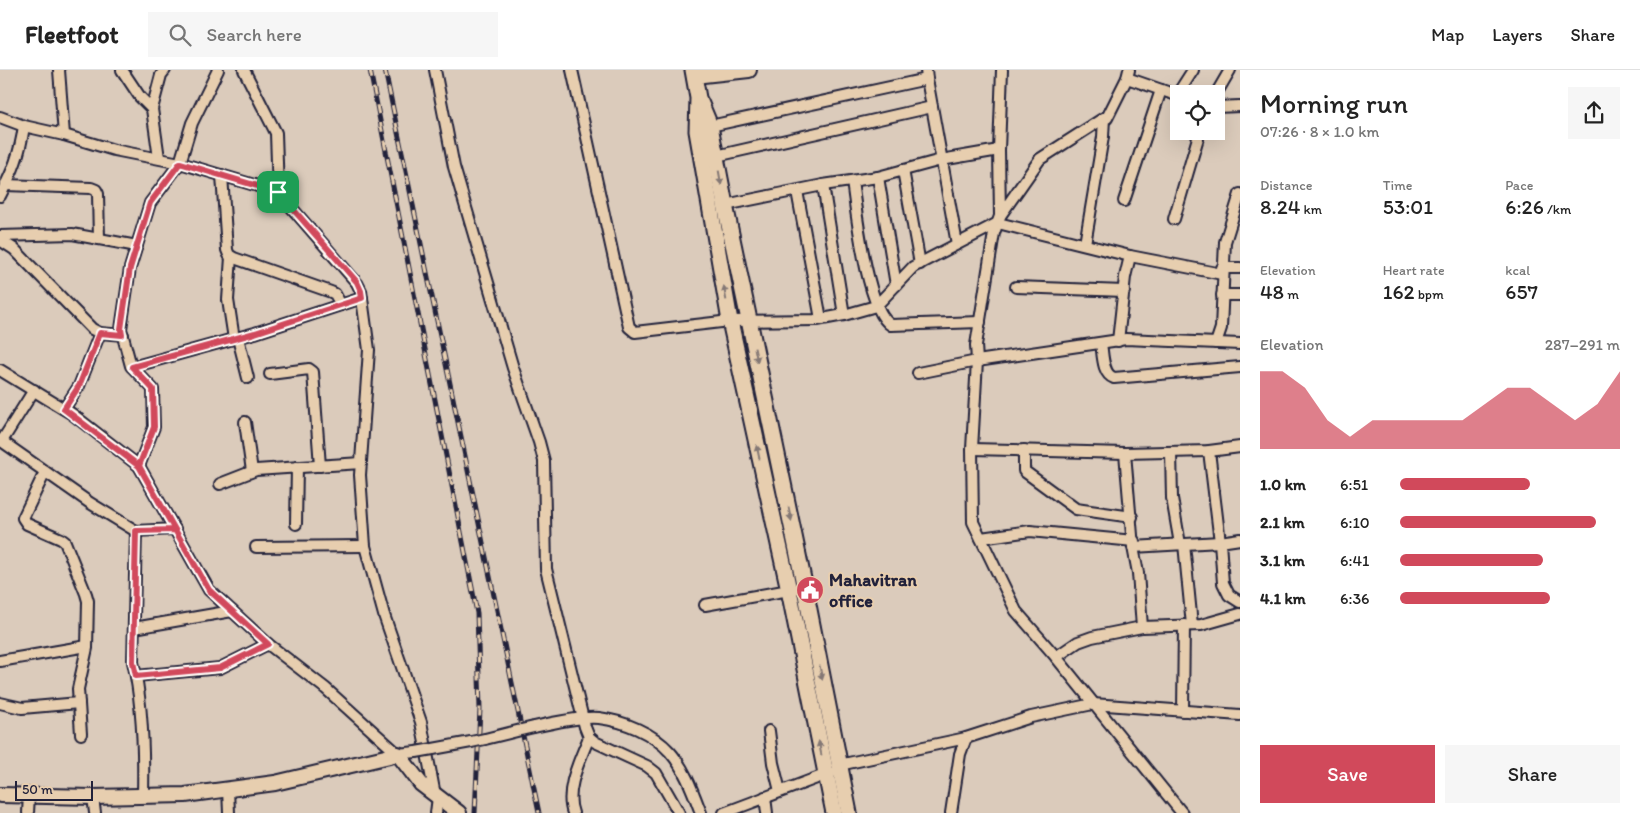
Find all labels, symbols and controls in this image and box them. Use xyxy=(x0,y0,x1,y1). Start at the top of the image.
search box xyxy=(148,12,498,57)
text: Fleetfoot xyxy=(25,20,118,49)
icon: search xyxy=(166,21,194,49)
text: Search here xyxy=(206,23,302,46)
text: Map xyxy=(1431,24,1464,46)
text: Layers xyxy=(1492,24,1542,46)
text: Share xyxy=(1570,24,1615,46)
map controls xyxy=(1170,85,1225,140)
button: locate xyxy=(1170,85,1225,140)
text: Morning run xyxy=(1260,86,1408,120)
button: share xyxy=(1568,87,1620,139)
text: 07:26 · 8 × 1.0 km xyxy=(1260,122,1379,141)
pin xyxy=(257,171,299,213)
one-way arrow xyxy=(717,171,725,187)
text: Distance xyxy=(1260,177,1312,194)
text: Time xyxy=(1383,177,1413,194)
text: Pace xyxy=(1505,177,1533,194)
icon: arrive xyxy=(264,178,292,206)
text: 8.24 xyxy=(1260,194,1300,219)
text: 53:01 xyxy=(1383,194,1433,219)
text: 6:26 xyxy=(1505,194,1544,219)
text: km xyxy=(1300,201,1322,218)
text: /km xyxy=(1544,201,1571,218)
text: Elevation xyxy=(1260,262,1316,279)
text: Heart rate xyxy=(1383,262,1445,279)
text: kcal xyxy=(1505,262,1530,279)
text: 48 xyxy=(1260,279,1284,304)
text: 162 xyxy=(1383,279,1415,304)
text: 657 xyxy=(1505,279,1538,304)
one-way arrow xyxy=(720,285,728,301)
text: m xyxy=(1284,286,1299,303)
text: bpm xyxy=(1415,286,1444,303)
text: Elevation xyxy=(1260,335,1324,354)
text: 287–291 m xyxy=(1545,335,1620,354)
one-way arrow xyxy=(752,347,760,362)
one-way arrow xyxy=(754,444,762,460)
text: 1.0 km xyxy=(1260,475,1306,494)
text: 6:51 xyxy=(1340,475,1368,494)
one-way arrow xyxy=(786,506,794,522)
text: 2.1 km xyxy=(1260,513,1305,532)
text: 6:10 xyxy=(1340,513,1370,532)
text: 3.1 km xyxy=(1260,551,1305,570)
text: 6:41 xyxy=(1340,551,1369,570)
place label: Mahavitran office xyxy=(829,569,917,612)
public building icon: Mahavitran office xyxy=(795,575,825,605)
text: 4.1 km xyxy=(1260,589,1306,608)
text: 6:36 xyxy=(1340,589,1370,608)
one-way arrow xyxy=(818,665,826,681)
one-way arrow xyxy=(816,740,824,756)
button: Save xyxy=(1260,745,1435,803)
button: Share xyxy=(1445,745,1620,803)
scale bar xyxy=(15,778,92,801)
text: 50 m xyxy=(22,781,53,798)

